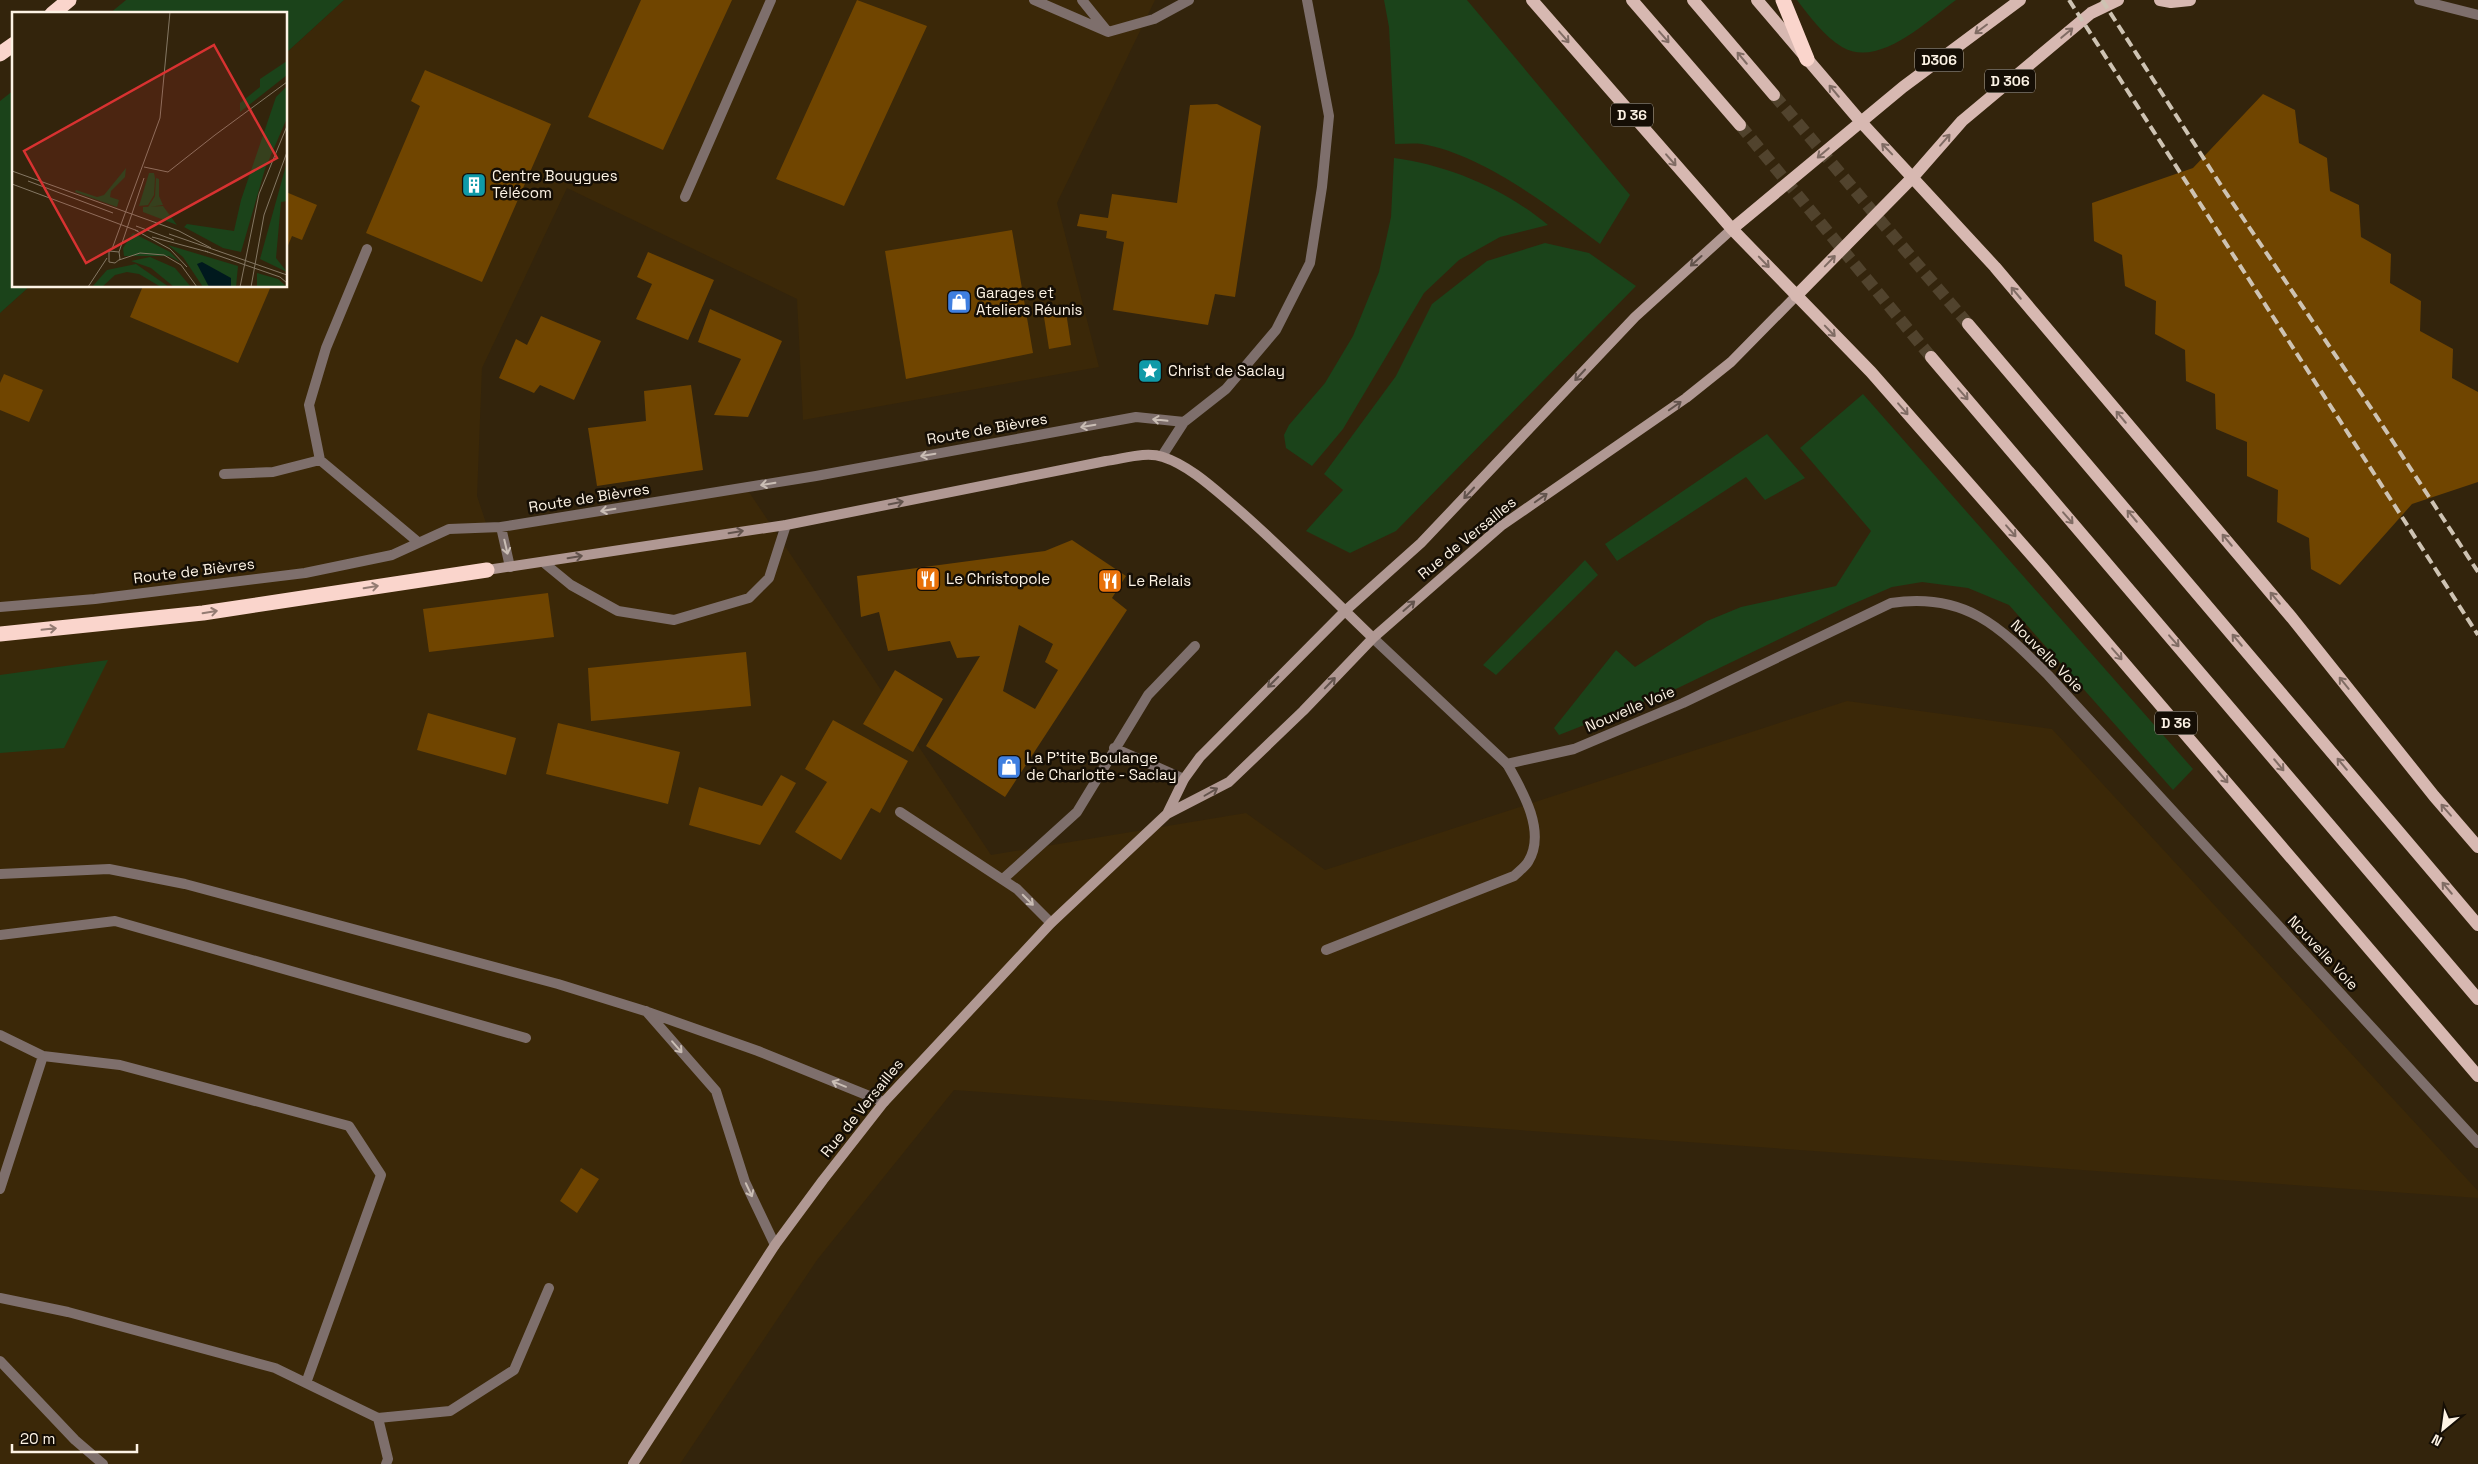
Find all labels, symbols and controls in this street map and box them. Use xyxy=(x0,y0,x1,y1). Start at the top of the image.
inset map xyxy=(12,12,288,288)
one-way arrow xyxy=(1974,24,1988,34)
one-way arrow xyxy=(2060,28,2073,39)
one-way arrow xyxy=(1559,30,1570,43)
one-way arrow xyxy=(1658,30,1669,43)
road number: D306 xyxy=(1915,48,1963,72)
one-way arrow xyxy=(1737,51,1748,64)
road number: D 306 xyxy=(1985,70,2035,92)
one-way arrow xyxy=(1828,84,1839,97)
road number: D 36 xyxy=(1611,104,1653,126)
one-way arrow xyxy=(1939,134,1950,147)
one-way arrow xyxy=(1881,143,1893,156)
one-way arrow xyxy=(1817,148,1830,159)
one-way arrow xyxy=(1665,153,1677,166)
place label: Centre Bouygues Télécom xyxy=(492,166,618,202)
building icon: Centre Bouygues Télécom xyxy=(461,172,487,198)
one-way arrow xyxy=(1690,255,1703,267)
one-way arrow xyxy=(1824,255,1837,267)
one-way arrow xyxy=(1758,256,1770,269)
place label: Garages et Ateliers Réunis xyxy=(976,283,1083,319)
one-way arrow xyxy=(2010,287,2021,300)
shop icon: Garages et Ateliers Réunis xyxy=(946,289,972,315)
one-way arrow xyxy=(1824,325,1836,337)
place icon: Christ de Saclay xyxy=(1137,358,1163,384)
place label: Christ de Saclay xyxy=(1168,361,1285,380)
one-way arrow xyxy=(1574,369,1586,381)
one-way arrow xyxy=(1957,387,1968,400)
one-way arrow xyxy=(1668,401,1682,411)
one-way arrow xyxy=(1897,402,1909,415)
street label: Route de Bièvres xyxy=(925,409,1049,448)
one-way arrow xyxy=(2116,410,2127,423)
one-way arrow xyxy=(1152,415,1168,425)
one-way arrow xyxy=(1080,422,1096,431)
one-way arrow xyxy=(921,451,937,461)
street label: Route de Bièvres xyxy=(527,479,651,516)
one-way arrow xyxy=(761,479,777,489)
one-way arrow xyxy=(1463,487,1475,499)
street label: Rue de Versailles xyxy=(1414,492,1520,583)
one-way arrow xyxy=(1534,493,1548,503)
one-way arrow xyxy=(887,498,903,507)
one-way arrow xyxy=(600,505,616,515)
one-way arrow xyxy=(2126,510,2137,523)
one-way arrow xyxy=(2063,511,2074,524)
one-way arrow xyxy=(2005,524,2016,537)
one-way arrow xyxy=(728,527,744,537)
one-way arrow xyxy=(2221,534,2232,547)
one-way arrow xyxy=(502,539,511,555)
one-way arrow xyxy=(567,552,583,562)
street label: Route de Bièvres xyxy=(132,554,256,587)
restaurant icon: Le Christopole xyxy=(915,566,941,592)
restaurant icon: Le Relais xyxy=(1097,568,1123,594)
place label: Le Christopole xyxy=(946,569,1050,588)
place label: Le Relais xyxy=(1128,571,1191,590)
one-way arrow xyxy=(362,581,378,591)
one-way arrow xyxy=(2270,591,2281,604)
one-way arrow xyxy=(1403,600,1416,611)
one-way arrow xyxy=(202,607,218,617)
street label: Nouvelle Voie xyxy=(2007,615,2088,696)
one-way arrow xyxy=(40,624,56,634)
one-way arrow xyxy=(2168,634,2179,647)
one-way arrow xyxy=(2231,634,2242,647)
one-way arrow xyxy=(2111,647,2123,660)
one-way arrow xyxy=(1267,676,1279,688)
one-way arrow xyxy=(1324,676,1336,689)
one-way arrow xyxy=(2339,677,2350,690)
street label: Nouvelle Voie xyxy=(1582,681,1678,736)
road number: D 36 xyxy=(2155,711,2197,734)
place label: La P'tite Boulange de Charlotte - Saclay xyxy=(1026,748,1177,784)
shop icon: La P'tite Boulange de Charlotte - Saclay xyxy=(996,754,1022,780)
one-way arrow xyxy=(2274,758,2285,771)
one-way arrow xyxy=(2336,758,2347,771)
one-way arrow xyxy=(2217,770,2228,783)
one-way arrow xyxy=(1203,787,1218,797)
one-way arrow xyxy=(2441,804,2452,817)
one-way arrow xyxy=(2441,882,2452,895)
one-way arrow xyxy=(1022,894,1034,906)
street label: Nouvelle Voie xyxy=(2284,911,2363,994)
one-way arrow xyxy=(672,1041,683,1054)
street label: Rue de Versailles xyxy=(816,1055,907,1161)
one-way arrow xyxy=(831,1079,846,1088)
one-way arrow xyxy=(745,1182,755,1197)
north arrow xyxy=(2418,1404,2468,1454)
scale bar xyxy=(12,1422,138,1454)
text: 20 m xyxy=(20,1429,55,1448)
text: N xyxy=(2428,1430,2445,1451)

